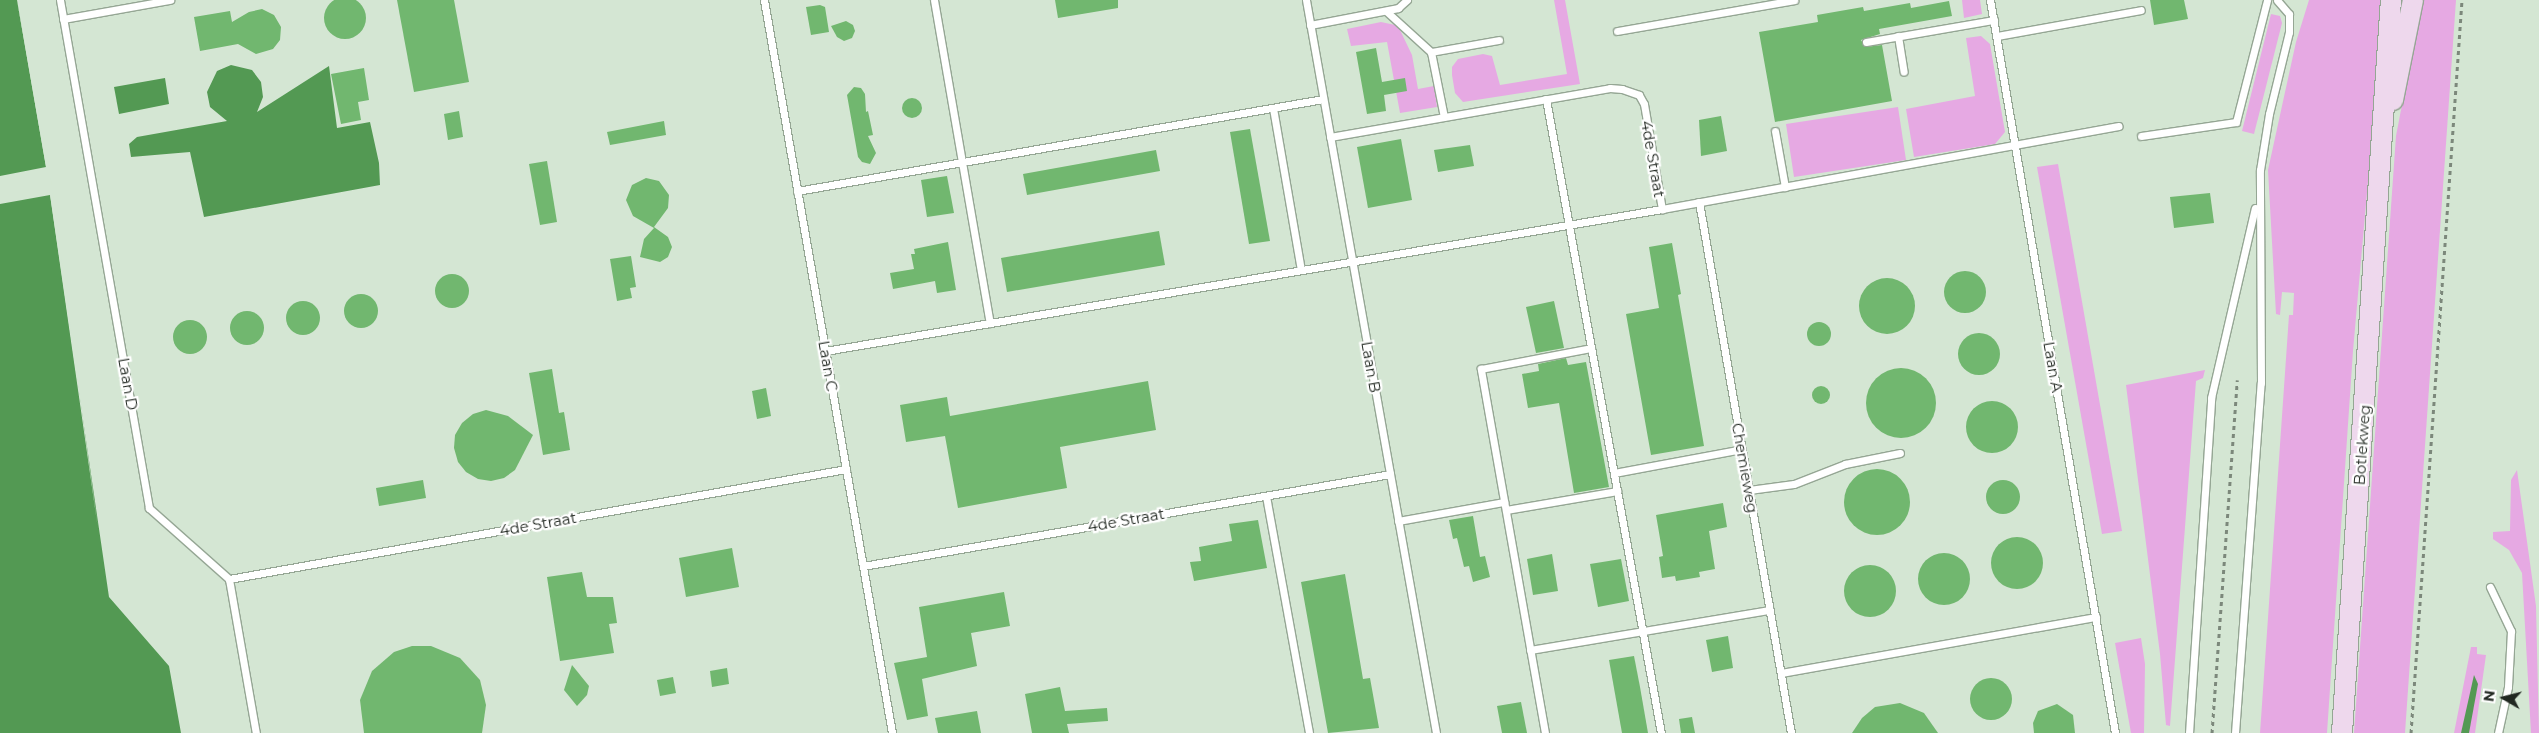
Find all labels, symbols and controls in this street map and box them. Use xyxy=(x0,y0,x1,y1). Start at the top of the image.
street label: 4de Straat xyxy=(1637,119,1669,199)
street label: Laan C xyxy=(815,339,841,393)
street label: Laan B xyxy=(1358,340,1384,394)
street label: Laan A xyxy=(2040,340,2066,394)
street label: Laan D xyxy=(115,356,141,412)
street label: Botlekweg xyxy=(2350,404,2374,486)
street label: Chemieweg xyxy=(1728,422,1762,514)
street label: 4de Straat xyxy=(1086,504,1166,536)
street label: 4de Straat xyxy=(498,508,578,540)
north arrow xyxy=(2479,673,2529,723)
text: N xyxy=(2479,689,2499,703)

